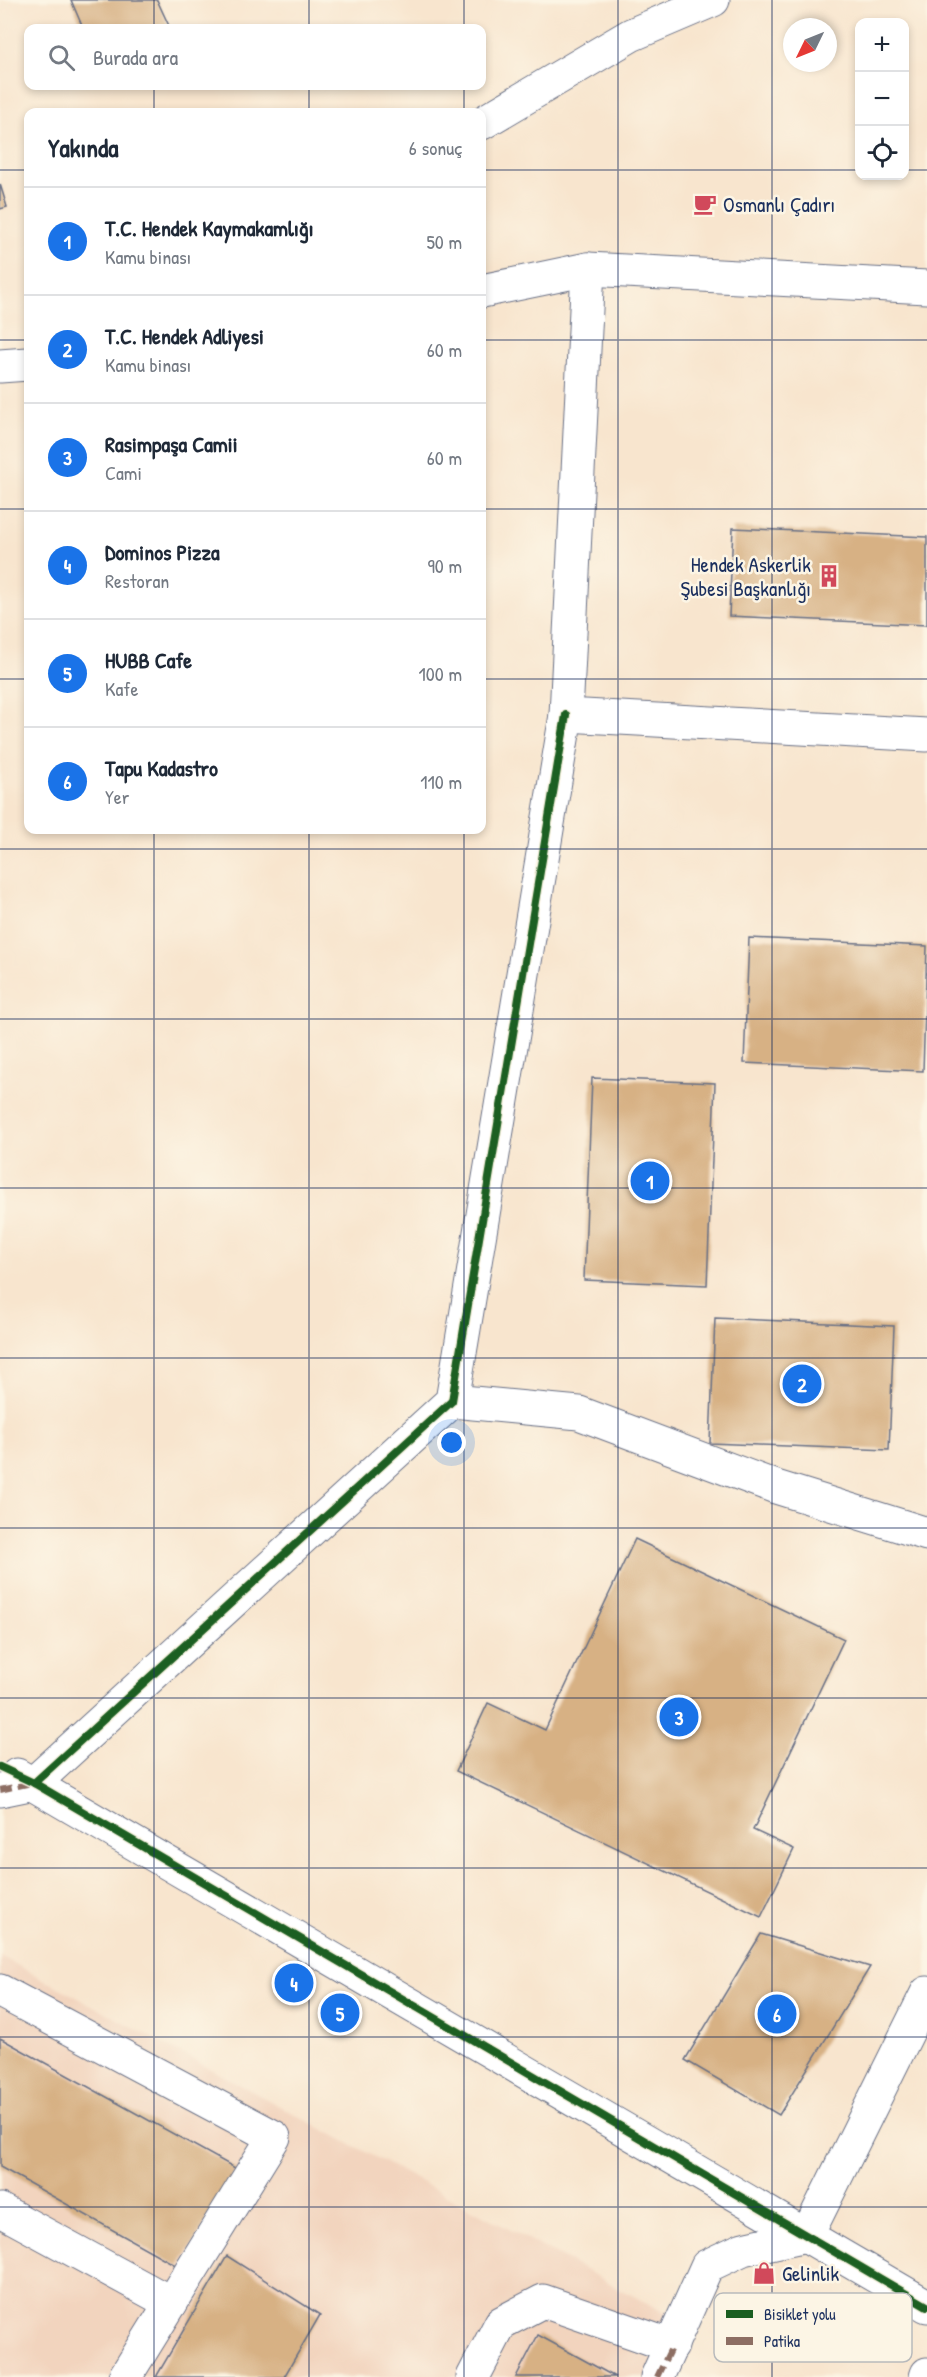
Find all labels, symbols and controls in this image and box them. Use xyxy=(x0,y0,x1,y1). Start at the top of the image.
north arrow xyxy=(783,18,837,72)
map controls xyxy=(855,18,909,180)
button: + xyxy=(855,18,909,72)
search box xyxy=(24,24,486,90)
icon: search xyxy=(45,41,78,74)
text: Burada ara xyxy=(93,42,178,72)
button: − xyxy=(855,72,909,126)
button: locate xyxy=(855,126,909,180)
text: Yakında xyxy=(48,130,118,165)
text: 6 sonuç xyxy=(409,134,462,161)
place label: Osmanlı Çadırı xyxy=(723,190,835,219)
cafe icon: Osmanlı Çadırı xyxy=(692,191,718,217)
text: T.C. Hendek Kaymakamlığı xyxy=(105,213,314,243)
text: 1 xyxy=(64,228,71,255)
text: 50 m xyxy=(426,228,462,255)
text: Kamu binası xyxy=(105,243,191,270)
text: T.C. Hendek Adliyesi xyxy=(105,321,264,351)
text: 2 xyxy=(63,336,72,363)
text: 60 m xyxy=(427,336,462,363)
text: Kamu binası xyxy=(105,351,191,378)
text: Rasimpaşa Camii xyxy=(105,429,238,459)
text: 3 xyxy=(63,444,72,471)
text: 60 m xyxy=(427,444,462,471)
text: Cami xyxy=(105,459,142,486)
text: Dominos Pizza xyxy=(105,537,220,567)
place label: Hendek Askerlik Şubesi Başkanlığı xyxy=(681,550,811,603)
text: 4 xyxy=(64,552,71,579)
text: 90 m xyxy=(428,552,462,579)
building icon: Hendek Askerlik Şubesi Başkanlığı xyxy=(816,563,842,589)
text: Restoran xyxy=(105,567,169,594)
text: HUBB Cafe xyxy=(105,645,192,675)
text: 5 xyxy=(63,660,72,687)
text: 100 m xyxy=(419,660,462,687)
text: Kafe xyxy=(105,675,138,702)
text: Tapu Kadastro xyxy=(105,753,218,783)
text: 6 xyxy=(64,768,71,795)
text: 110 m xyxy=(420,768,462,795)
text: Yer xyxy=(105,783,130,810)
pin: 1 xyxy=(630,1158,670,1204)
pin: 2 xyxy=(782,1362,822,1406)
your location xyxy=(437,1428,466,1457)
pin: 3 xyxy=(660,1694,698,1740)
pin: 4 xyxy=(274,1960,314,2006)
pin: 5 xyxy=(320,1990,360,2036)
pin: 6 xyxy=(758,1992,796,2036)
place label: Gelinlik xyxy=(782,2259,840,2288)
shop icon: Gelinlik xyxy=(751,2260,777,2286)
legend xyxy=(714,2293,912,2362)
text: Bisiklet yolu xyxy=(764,2303,836,2325)
text: Patika xyxy=(764,2330,800,2352)

